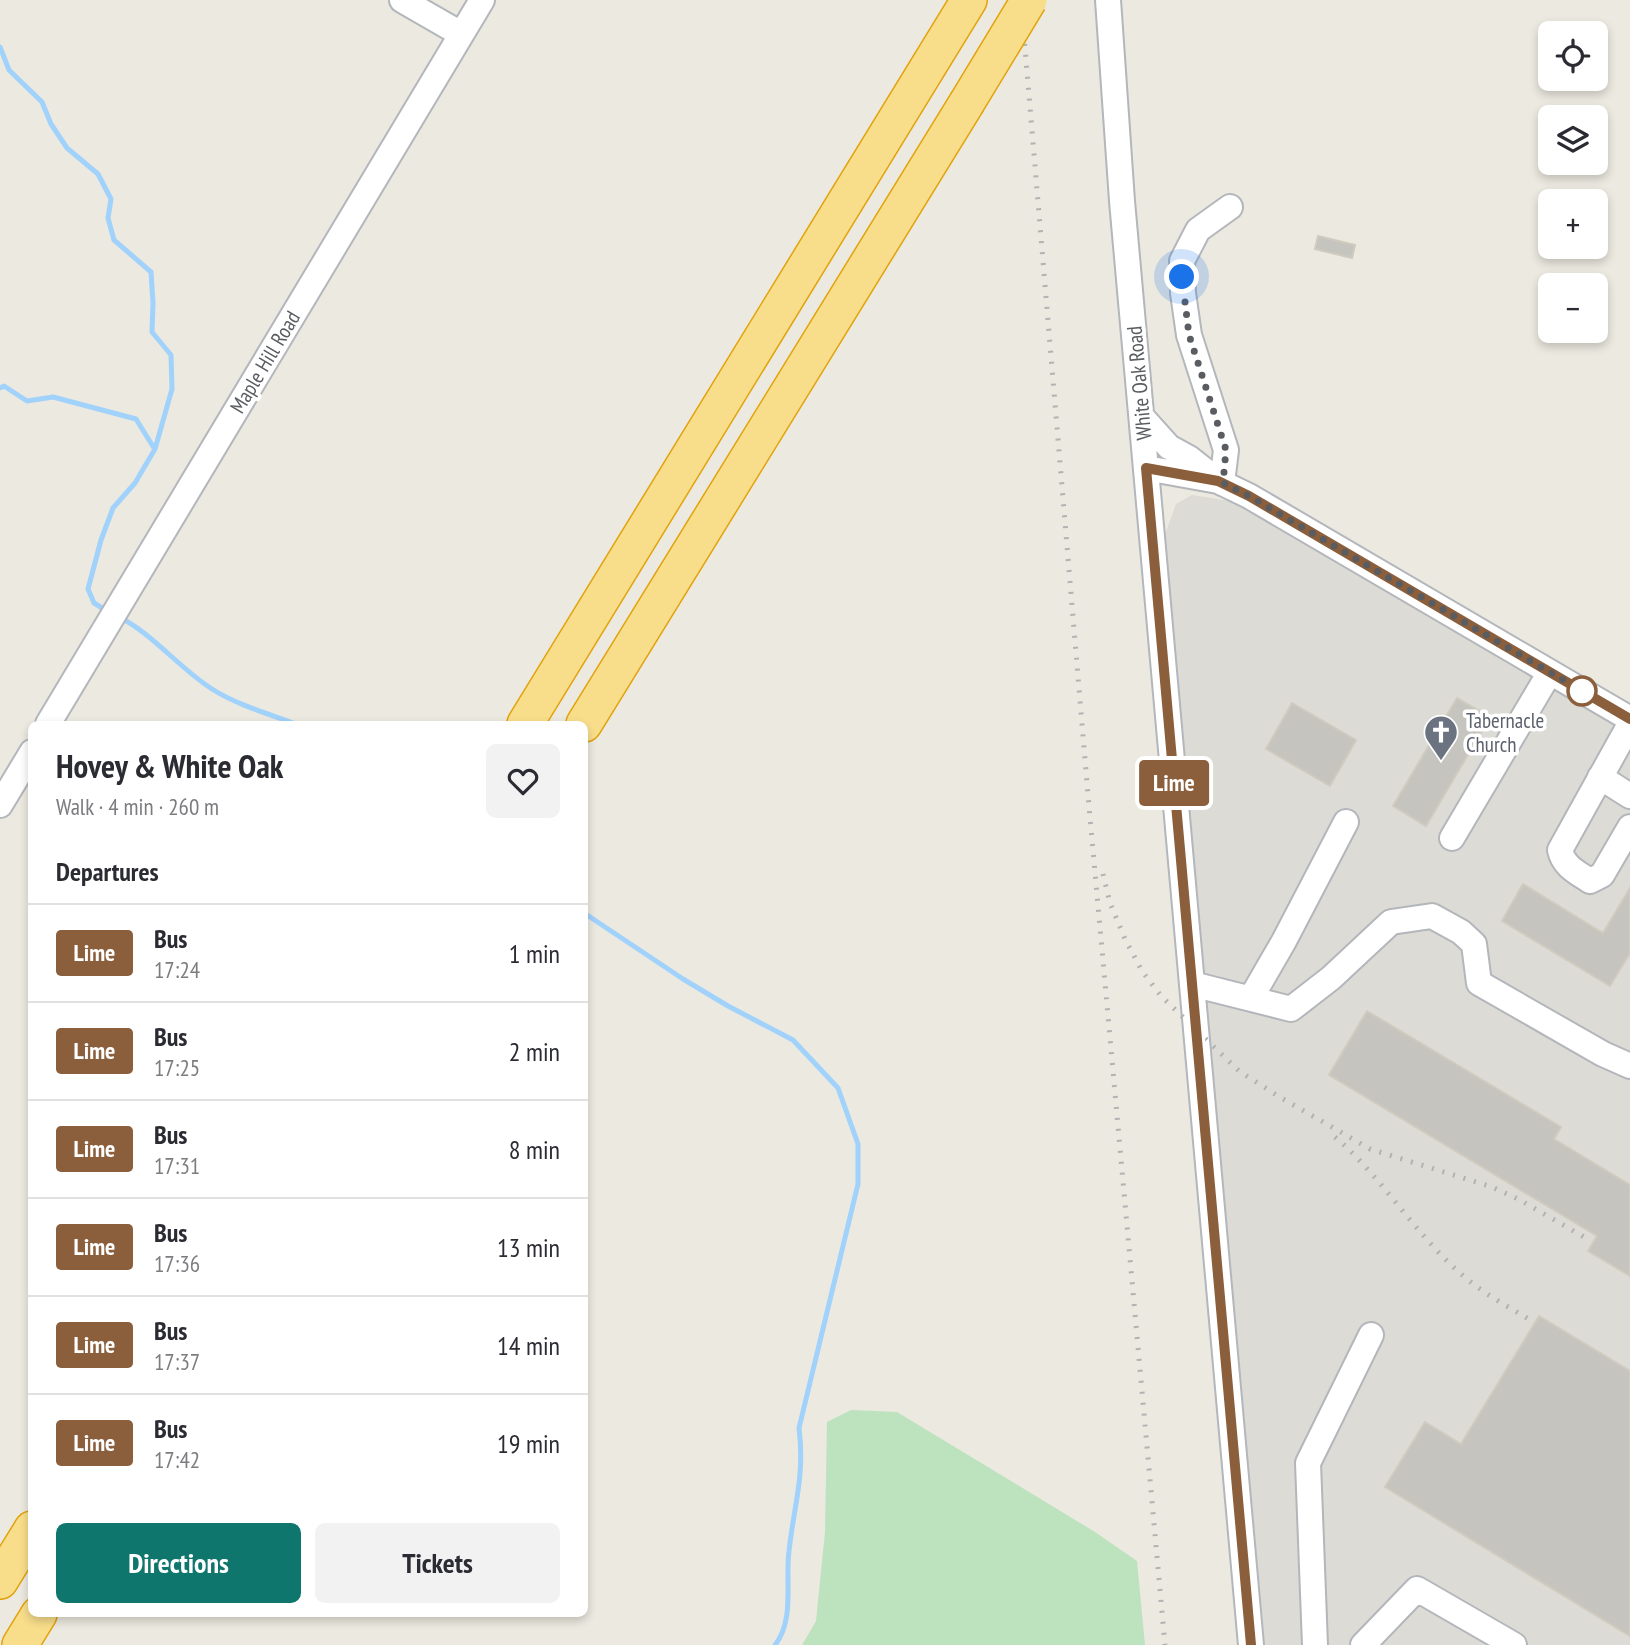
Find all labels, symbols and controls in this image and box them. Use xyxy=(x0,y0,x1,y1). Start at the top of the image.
map controls xyxy=(1538,21,1608,343)
button: locate xyxy=(1538,21,1608,91)
button: layers xyxy=(1538,105,1608,175)
button: + xyxy=(1538,189,1608,259)
your location xyxy=(1164,259,1199,294)
button: − xyxy=(1538,273,1608,343)
street label: Maple Hill Road xyxy=(224,306,306,418)
street label: White Oak Road xyxy=(1121,325,1157,441)
unlabelled marker xyxy=(1567,676,1597,706)
place label: Tabernacle Church xyxy=(1466,707,1544,758)
church icon: Tabernacle Church xyxy=(1422,713,1460,762)
text: Hovey & White Oak xyxy=(56,744,283,787)
button: heart xyxy=(486,744,560,818)
line badge: Lime xyxy=(1125,760,1223,806)
text: Lime xyxy=(1153,767,1195,798)
text: Walk · 4 min · 260 m xyxy=(56,792,219,821)
text: Departures xyxy=(56,855,159,888)
text: Bus xyxy=(154,922,187,955)
text: Lime xyxy=(74,937,115,968)
text: 1 min xyxy=(509,937,560,970)
text: 17:24 xyxy=(154,955,200,984)
text: Bus xyxy=(154,1020,187,1053)
text: Lime xyxy=(74,1035,115,1066)
text: 2 min xyxy=(509,1035,560,1068)
text: 17:25 xyxy=(154,1053,200,1082)
text: Bus xyxy=(154,1118,187,1151)
text: Lime xyxy=(74,1133,115,1164)
text: 8 min xyxy=(509,1133,560,1166)
text: 17:31 xyxy=(154,1151,200,1180)
text: Bus xyxy=(154,1216,187,1249)
text: Lime xyxy=(74,1231,115,1262)
text: 13 min xyxy=(497,1231,560,1264)
text: 17:36 xyxy=(154,1249,200,1278)
text: Bus xyxy=(154,1314,187,1347)
text: Lime xyxy=(74,1329,115,1360)
text: 14 min xyxy=(497,1329,560,1362)
text: 17:37 xyxy=(154,1347,200,1376)
text: Bus xyxy=(154,1412,187,1445)
text: Lime xyxy=(74,1427,115,1458)
text: 19 min xyxy=(497,1427,560,1460)
text: 17:42 xyxy=(154,1445,200,1474)
button: Directions xyxy=(56,1523,301,1603)
button: Tickets xyxy=(315,1523,560,1603)

